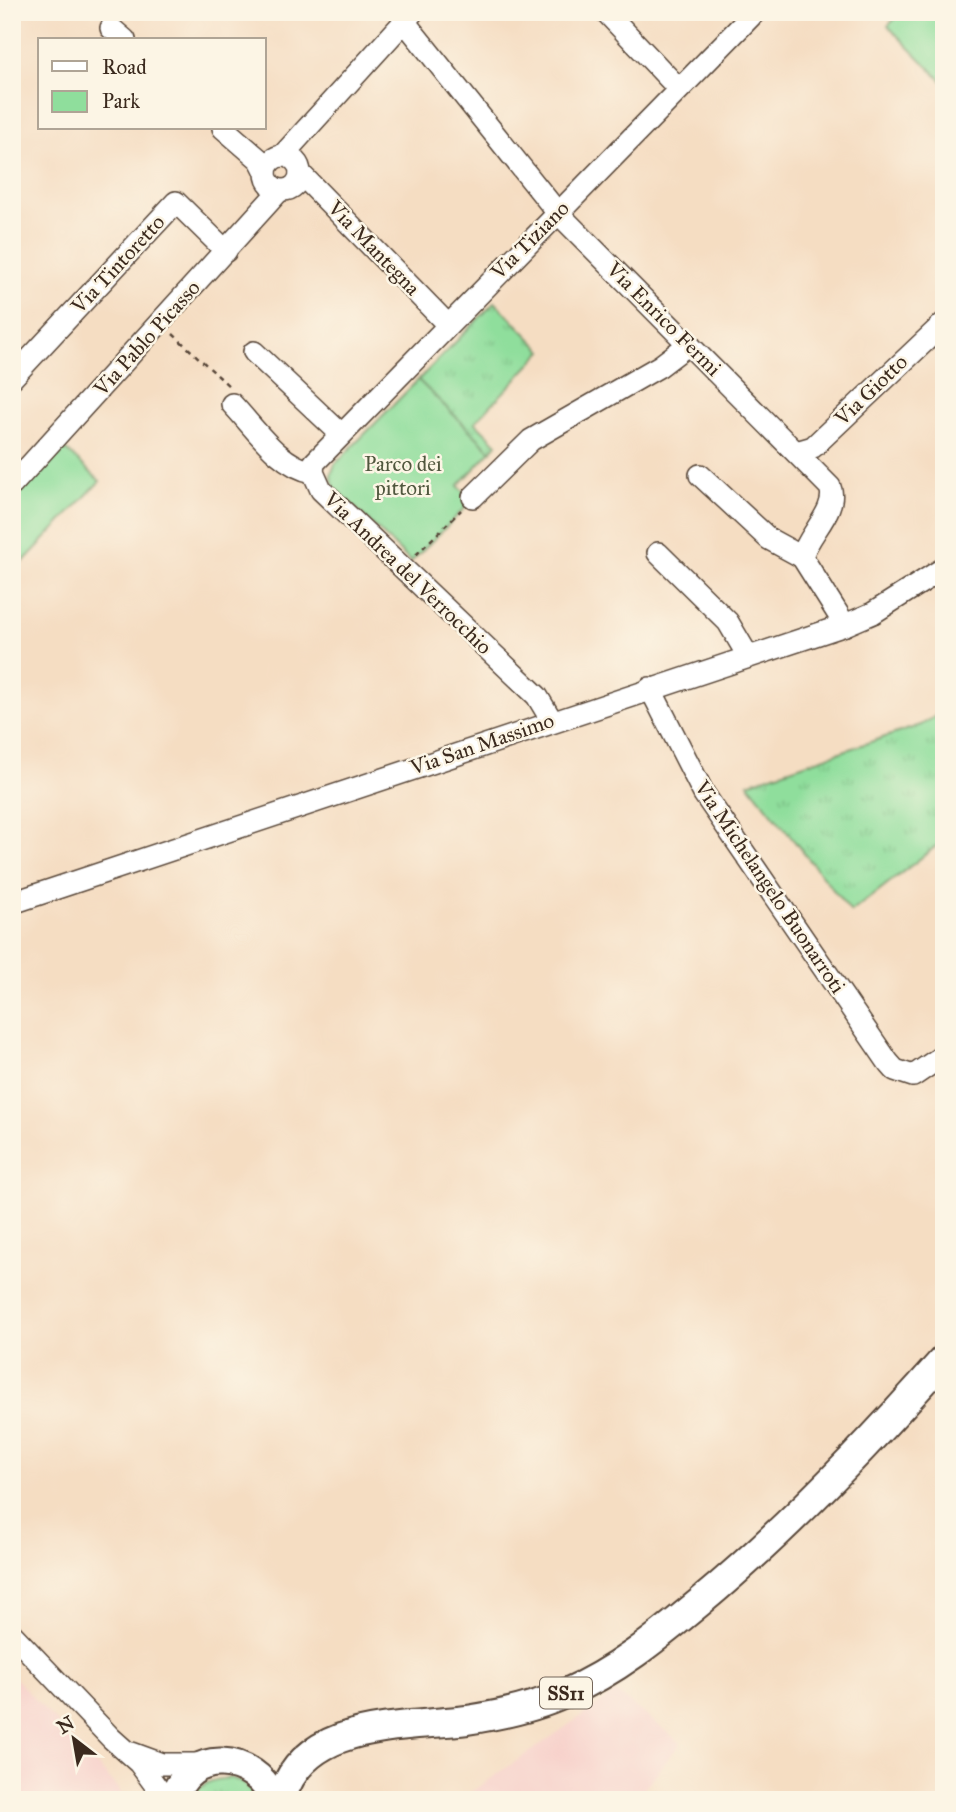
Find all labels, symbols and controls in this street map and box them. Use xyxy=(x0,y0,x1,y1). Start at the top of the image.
legend xyxy=(38,38,266,130)
text: Road xyxy=(102,54,147,80)
text: Park xyxy=(102,88,140,114)
street label: Via Mantegna xyxy=(322,194,426,301)
street label: Via Tiziano xyxy=(485,195,575,285)
street label: Via Tintoretto xyxy=(65,209,170,319)
street label: Via Enrico Fermi xyxy=(601,256,727,382)
street label: Via Pablo Picasso xyxy=(88,275,206,402)
street label: Via Giotto xyxy=(828,349,913,432)
park label: Parco dei pittori xyxy=(364,451,442,501)
street label: Via Andrea del Verrocchio xyxy=(318,485,497,660)
street label: Via San Massimo xyxy=(406,707,558,781)
street label: Via Michelangelo Buonarroti xyxy=(688,775,851,999)
road number: SS11 xyxy=(540,1678,592,1708)
north arrow xyxy=(38,1703,108,1773)
text: N xyxy=(53,1711,78,1739)

